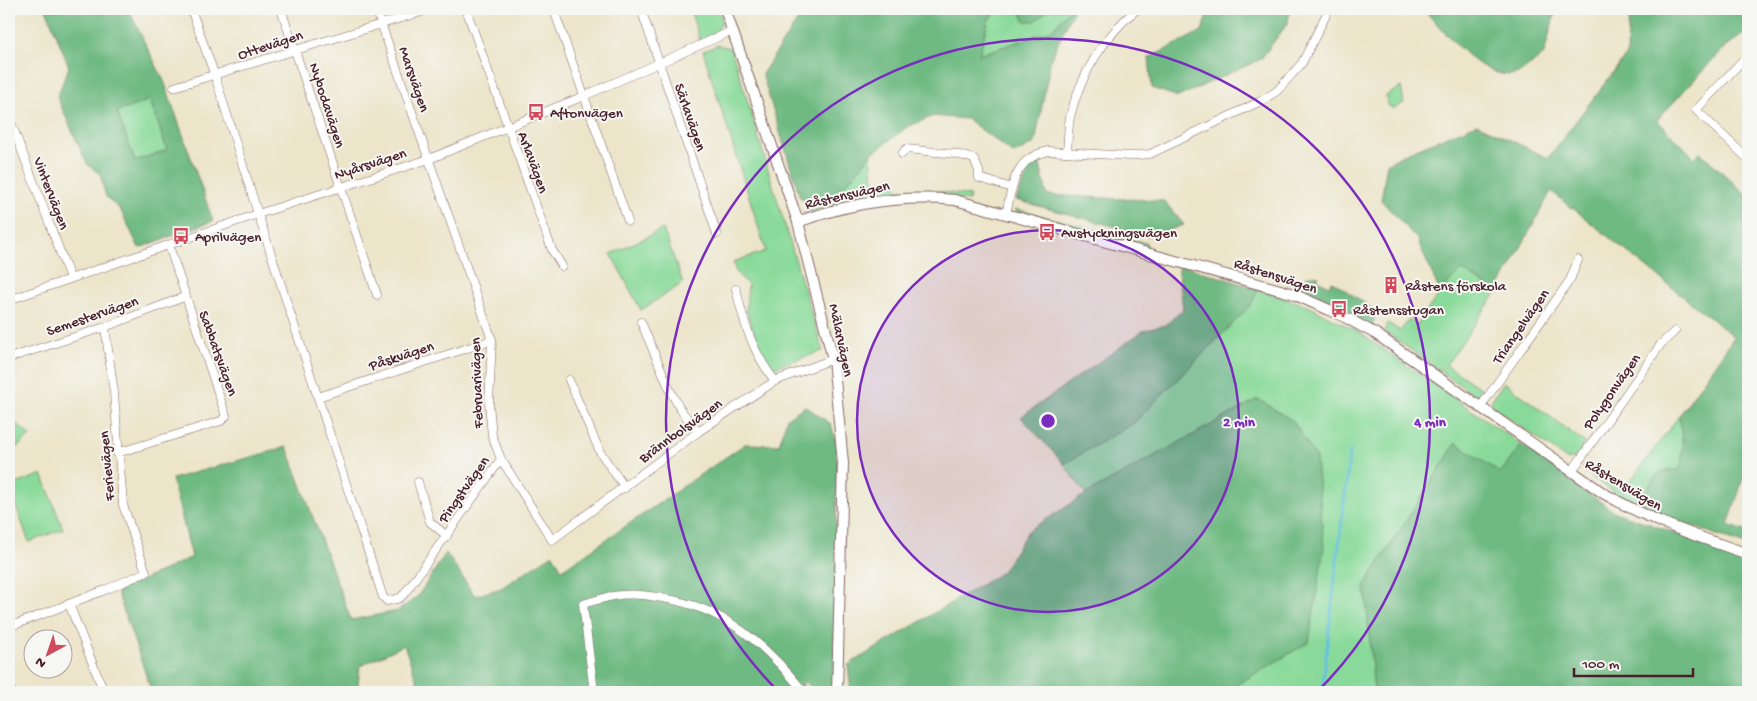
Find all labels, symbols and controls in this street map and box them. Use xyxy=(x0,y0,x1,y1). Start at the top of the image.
street label: Ottevägen xyxy=(236,27,305,65)
street label: Marsvägen xyxy=(394,45,433,115)
street label: Nybodavägen xyxy=(304,61,348,150)
street label: Särlavägen xyxy=(669,81,709,154)
bus stop icon: Aftonvägen xyxy=(526,102,546,122)
place label: Aftonvägen xyxy=(550,105,623,123)
street label: Arlavägen xyxy=(513,129,552,196)
street label: Nyårsvägen xyxy=(332,145,409,185)
street label: Vintervägen xyxy=(28,154,72,233)
street label: Råstensvägen xyxy=(803,177,892,214)
bus stop icon: Avstyckningsvägen xyxy=(1037,222,1057,242)
place label: Avstyckningsvägen xyxy=(1061,225,1177,243)
bus stop icon: Aprilvägen xyxy=(171,226,191,246)
place label: Aprilvägen xyxy=(195,229,261,247)
street label: Råstensvägen xyxy=(1231,255,1319,299)
building icon: Råstens förskola xyxy=(1381,275,1401,295)
place label: Råstens förskola xyxy=(1405,278,1507,296)
street label: Triangelvägen xyxy=(1489,286,1554,369)
street label: Semestervägen xyxy=(44,293,141,341)
bus stop icon: Råstensstugan xyxy=(1329,299,1349,319)
street label: Mälarvägen xyxy=(824,302,857,378)
place label: Råstensstugan xyxy=(1353,302,1444,320)
street label: Sabbatsvägen xyxy=(193,309,241,399)
street label: Februarivägen xyxy=(467,337,489,430)
street label: Påskvägen xyxy=(366,338,436,376)
street label: Polygonvägen xyxy=(1579,351,1645,434)
street label: Brännbolsvägen xyxy=(635,395,726,468)
centre of rings xyxy=(1039,412,1057,430)
text: 2 min xyxy=(1223,414,1256,432)
text: 4 min xyxy=(1413,414,1447,432)
street label: Ferievägen xyxy=(96,430,120,503)
street label: Pingstvägen xyxy=(435,453,494,528)
street label: Råstensvägen xyxy=(1581,456,1665,516)
north arrow xyxy=(22,628,72,678)
scale bar xyxy=(1574,646,1693,678)
text: N xyxy=(32,653,50,671)
text: 100 m xyxy=(1581,656,1620,674)

